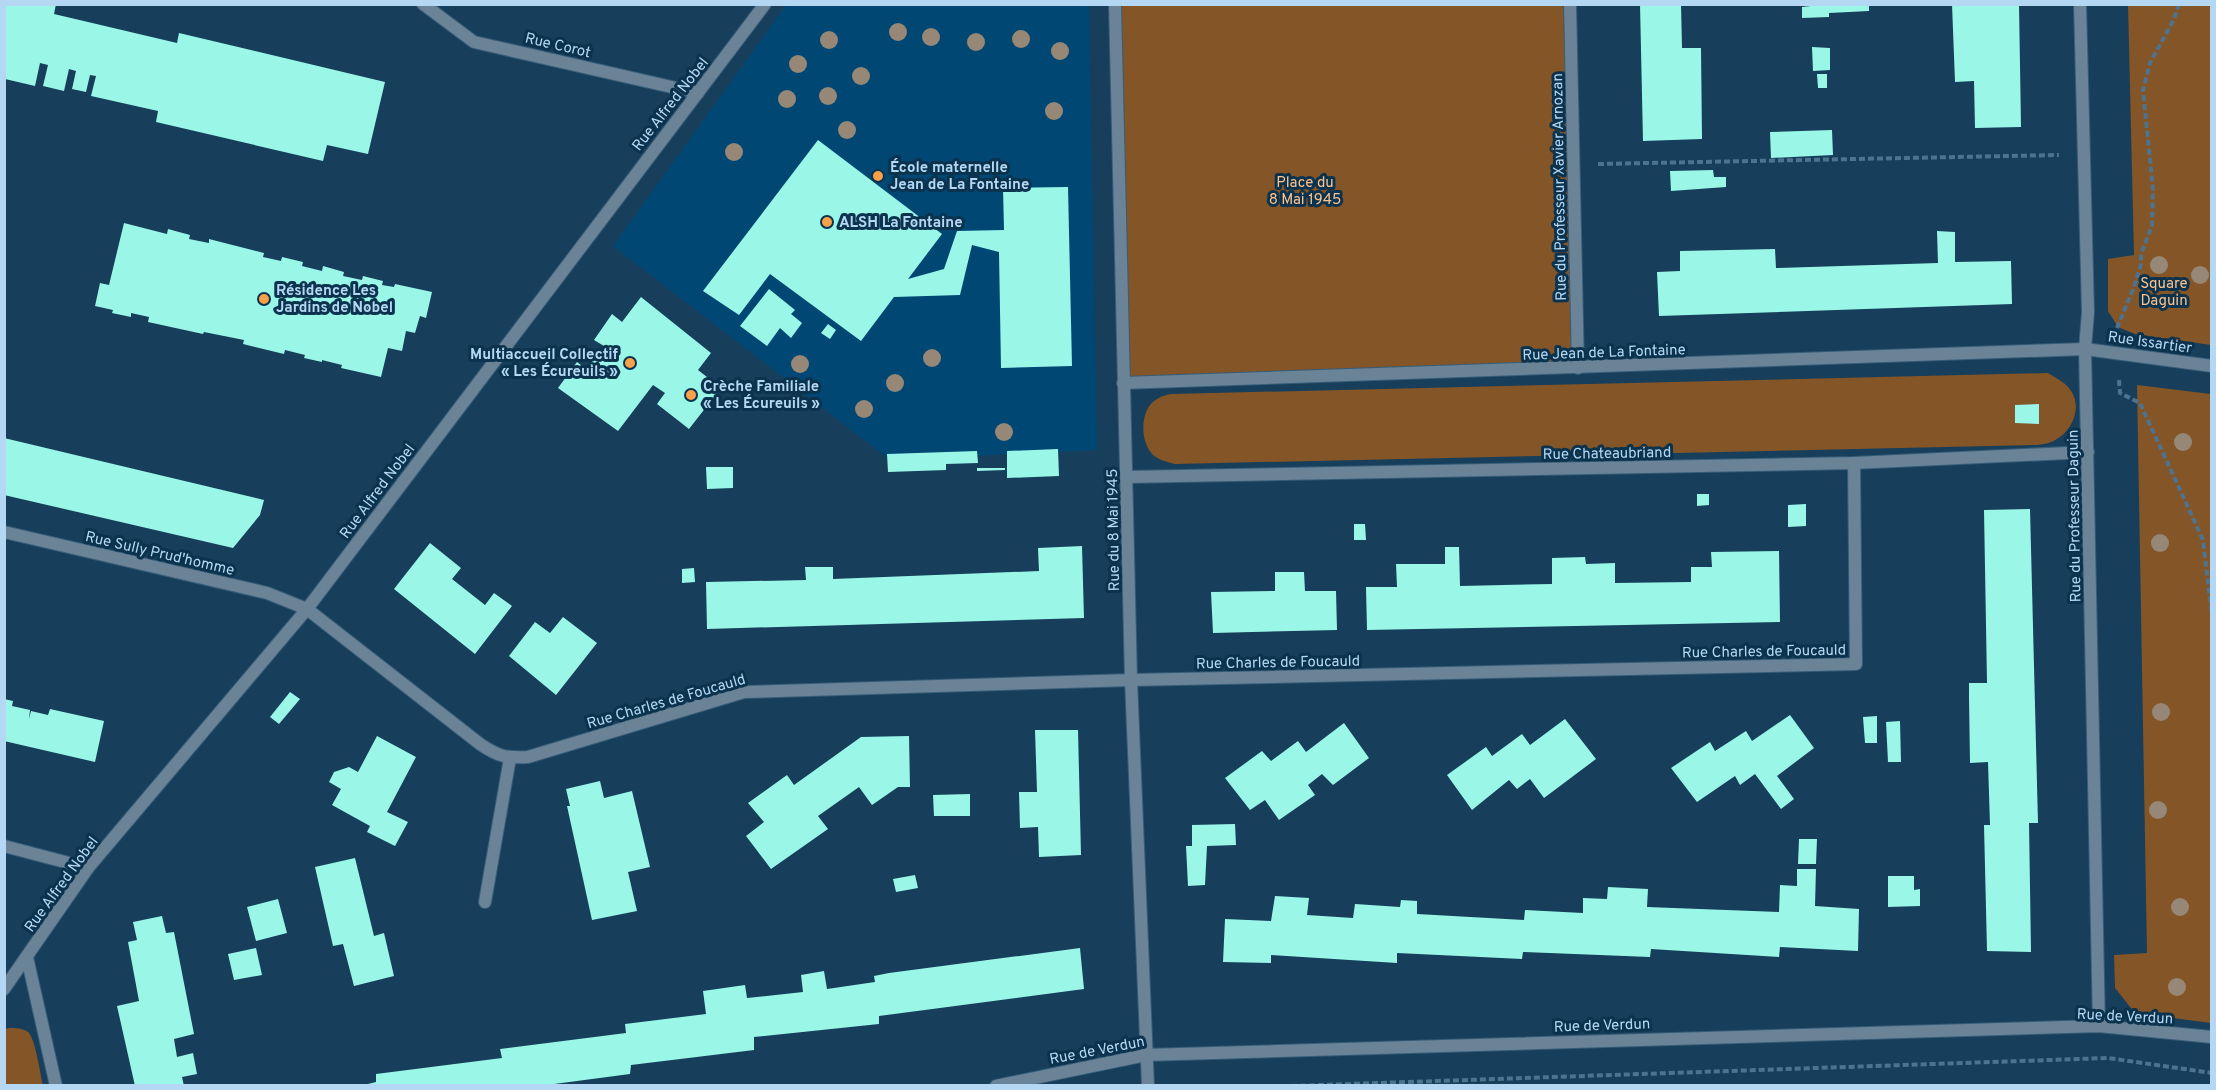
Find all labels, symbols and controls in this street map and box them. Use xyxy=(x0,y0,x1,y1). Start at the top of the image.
street label: Rue Corot xyxy=(523,30,593,63)
street label: Rue Alfred Nobel xyxy=(629,54,714,156)
street label: Rue du Professeur Xavier Arnozan xyxy=(1549,73,1572,301)
place label: École maternelle Jean de La Fontaine xyxy=(890,158,1029,195)
marker: École maternelle Jean de La Fontaine xyxy=(871,169,885,183)
park label: Place du 8 Mai 1945 xyxy=(1269,174,1341,210)
place label: ALSH La Fontaine xyxy=(839,214,963,233)
marker: ALSH La Fontaine xyxy=(820,215,834,229)
park label: Square Daguin xyxy=(2140,275,2188,311)
place label: Résidence Les Jardins de Nobel xyxy=(276,282,393,318)
marker: Résidence Les Jardins de Nobel xyxy=(257,292,271,306)
street label: Rue Issartier xyxy=(2106,328,2193,359)
street label: Rue Jean de La Fontaine xyxy=(1522,341,1686,366)
place label: Multiaccueil Collectif « Les Écureuils » xyxy=(470,346,619,382)
marker: Multiaccueil Collectif « Les Écureuils » xyxy=(623,356,637,370)
place label: Crèche Familiale « Les Écureuils » xyxy=(703,378,820,414)
marker: Crèche Familiale « Les Écureuils » xyxy=(684,388,698,402)
street label: Rue du Professeur Daguin xyxy=(2064,429,2087,603)
street label: Rue Alfred Nobel xyxy=(336,441,420,543)
street label: Rue Chateaubriand xyxy=(1543,444,1671,465)
street label: Rue du 8 Mai 1945 xyxy=(1104,468,1125,592)
street label: Rue Sully Prud'homme xyxy=(83,528,236,581)
street label: Rue Charles de Foucauld xyxy=(1682,642,1846,663)
street label: Rue Charles de Foucauld xyxy=(1196,653,1360,674)
street label: Rue Charles de Foucauld xyxy=(585,671,748,734)
street label: Rue Alfred Nobel xyxy=(21,833,103,936)
street label: Rue de Verdun xyxy=(2076,1005,2174,1030)
street label: Rue de Verdun xyxy=(1553,1015,1651,1038)
street label: Rue de Verdun xyxy=(1048,1033,1147,1070)

